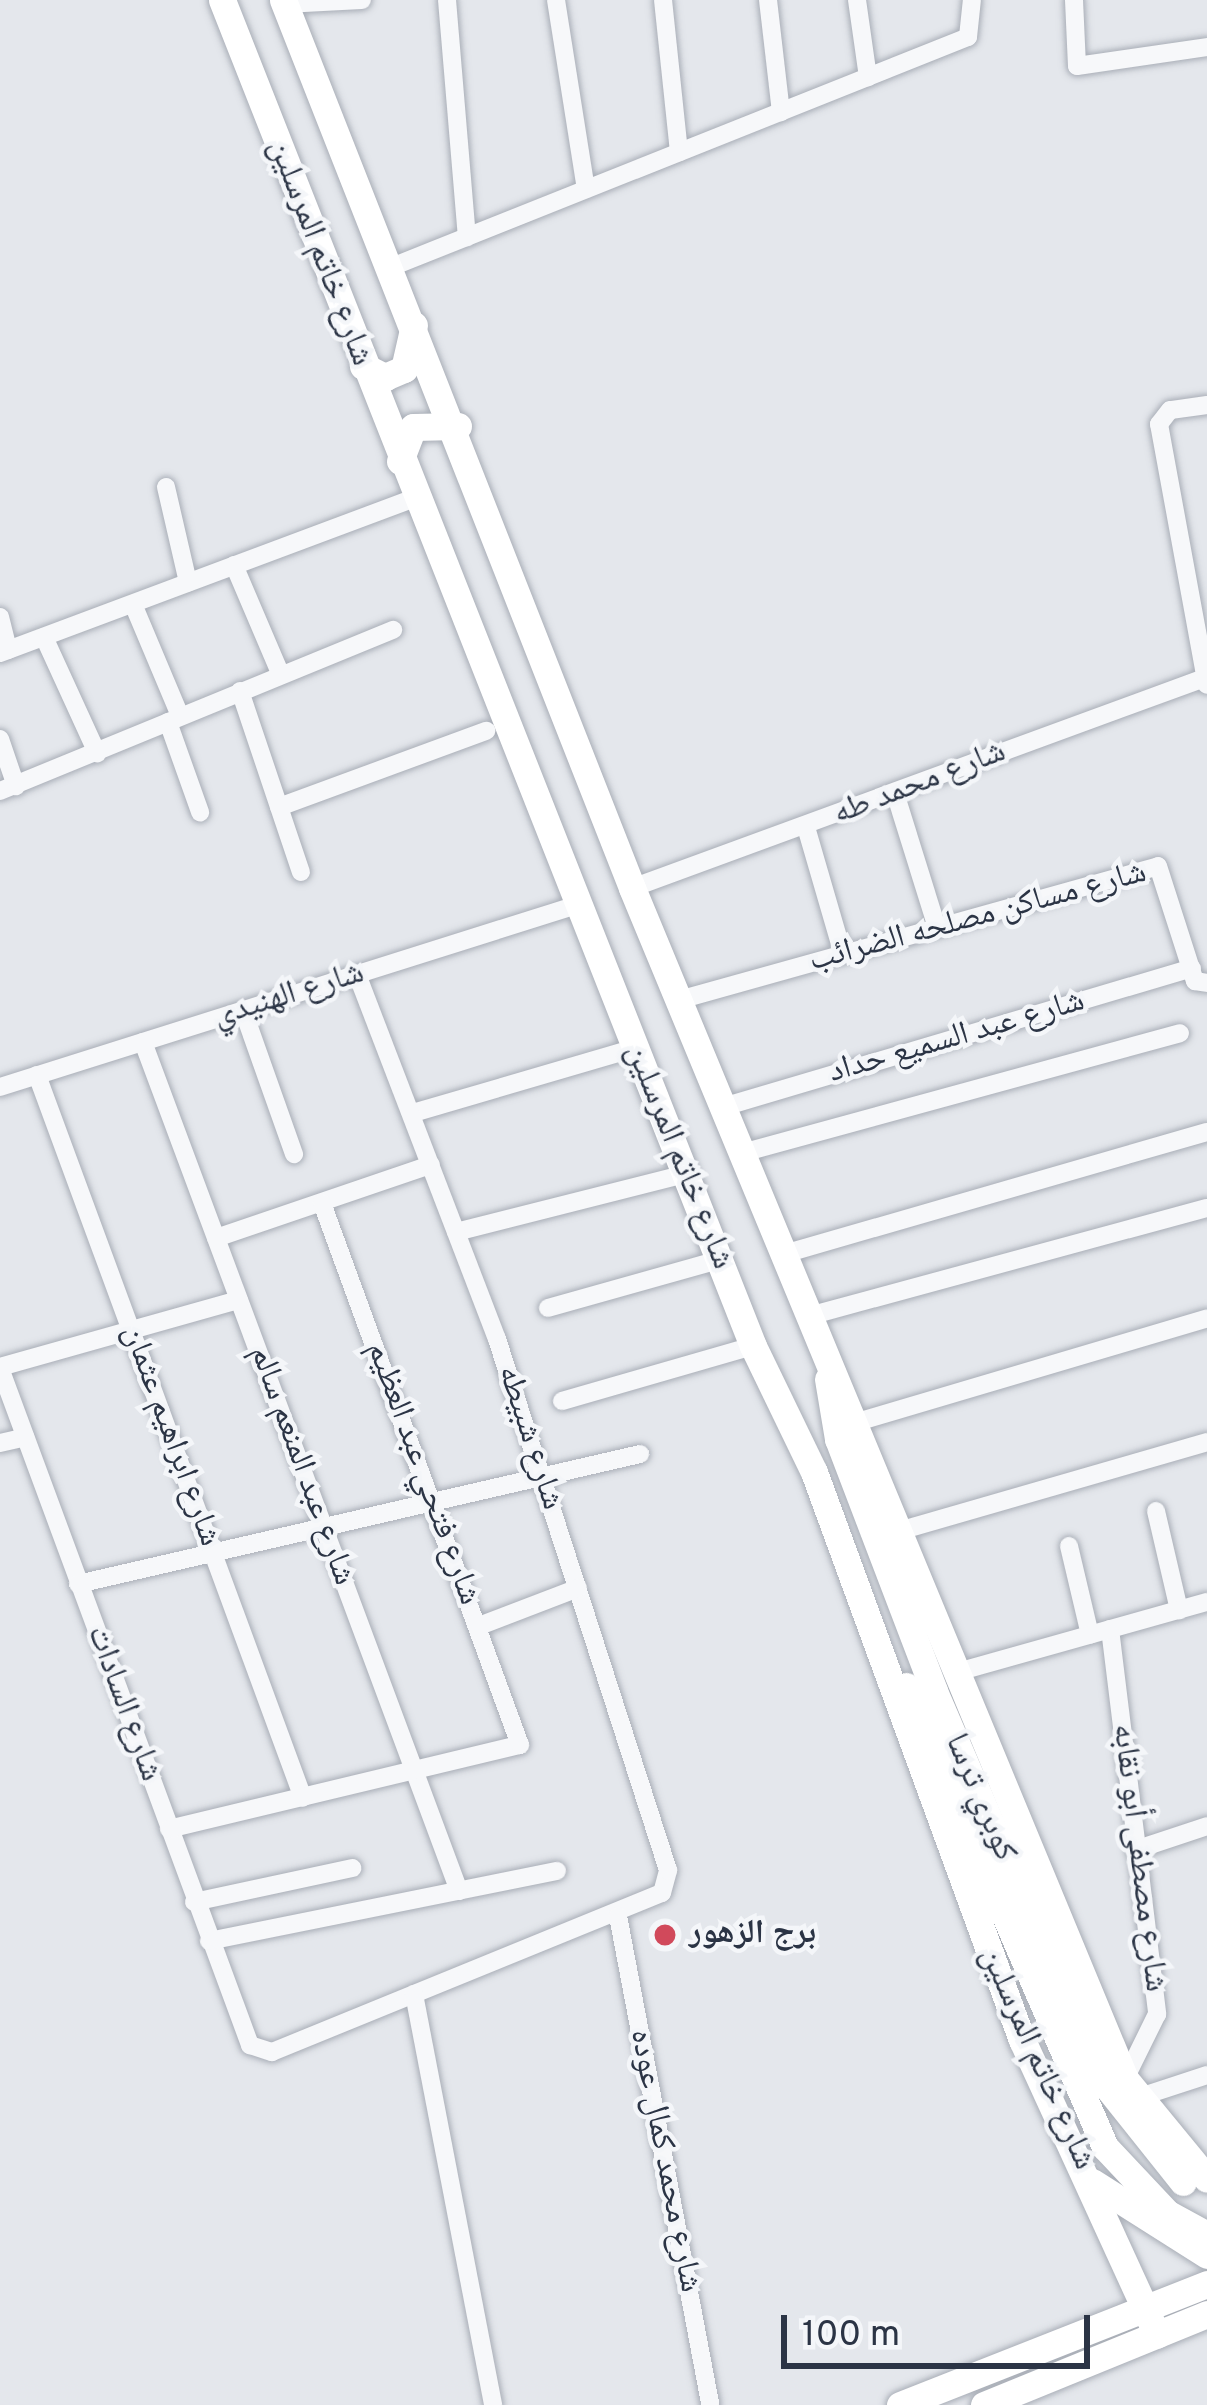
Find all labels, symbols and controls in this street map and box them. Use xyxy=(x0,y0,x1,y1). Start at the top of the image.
street label: شارع خاتم المرسلين xyxy=(258,134,380,372)
street label: شارع محمد طه xyxy=(828,733,1012,835)
street label: شارع مساكن مصلحه الضرائب xyxy=(805,854,1151,982)
street label: شارع الهنيدي xyxy=(209,954,369,1038)
street label: شارع عبد السميع حداد xyxy=(825,983,1089,1093)
street label: شارع خاتم المرسلين xyxy=(615,1039,741,1275)
street label: شارع ابراهيم عثمان xyxy=(112,1320,228,1552)
street label: شارع فتحي عبد العظيم xyxy=(356,1337,488,1611)
street label: شارع عبد المنعم سالم xyxy=(239,1341,363,1591)
street label: شارع شبيطه xyxy=(487,1361,571,1515)
street label: شارع السادات xyxy=(77,1621,169,1787)
street label: شارع مصطفى أبو نقابه xyxy=(1102,1722,1174,1994)
street label: كوبري ترسا xyxy=(935,1728,1023,1868)
place label: برج الزهور xyxy=(689,1915,816,1955)
marker: برج الزهور xyxy=(652,1922,678,1948)
street label: شارع خاتم المرسلين xyxy=(969,1942,1103,2176)
street label: شارع محمد كمال عوده xyxy=(619,2026,709,2296)
scale bar xyxy=(787,2291,1096,2365)
text: 100 m xyxy=(802,2313,900,2359)

